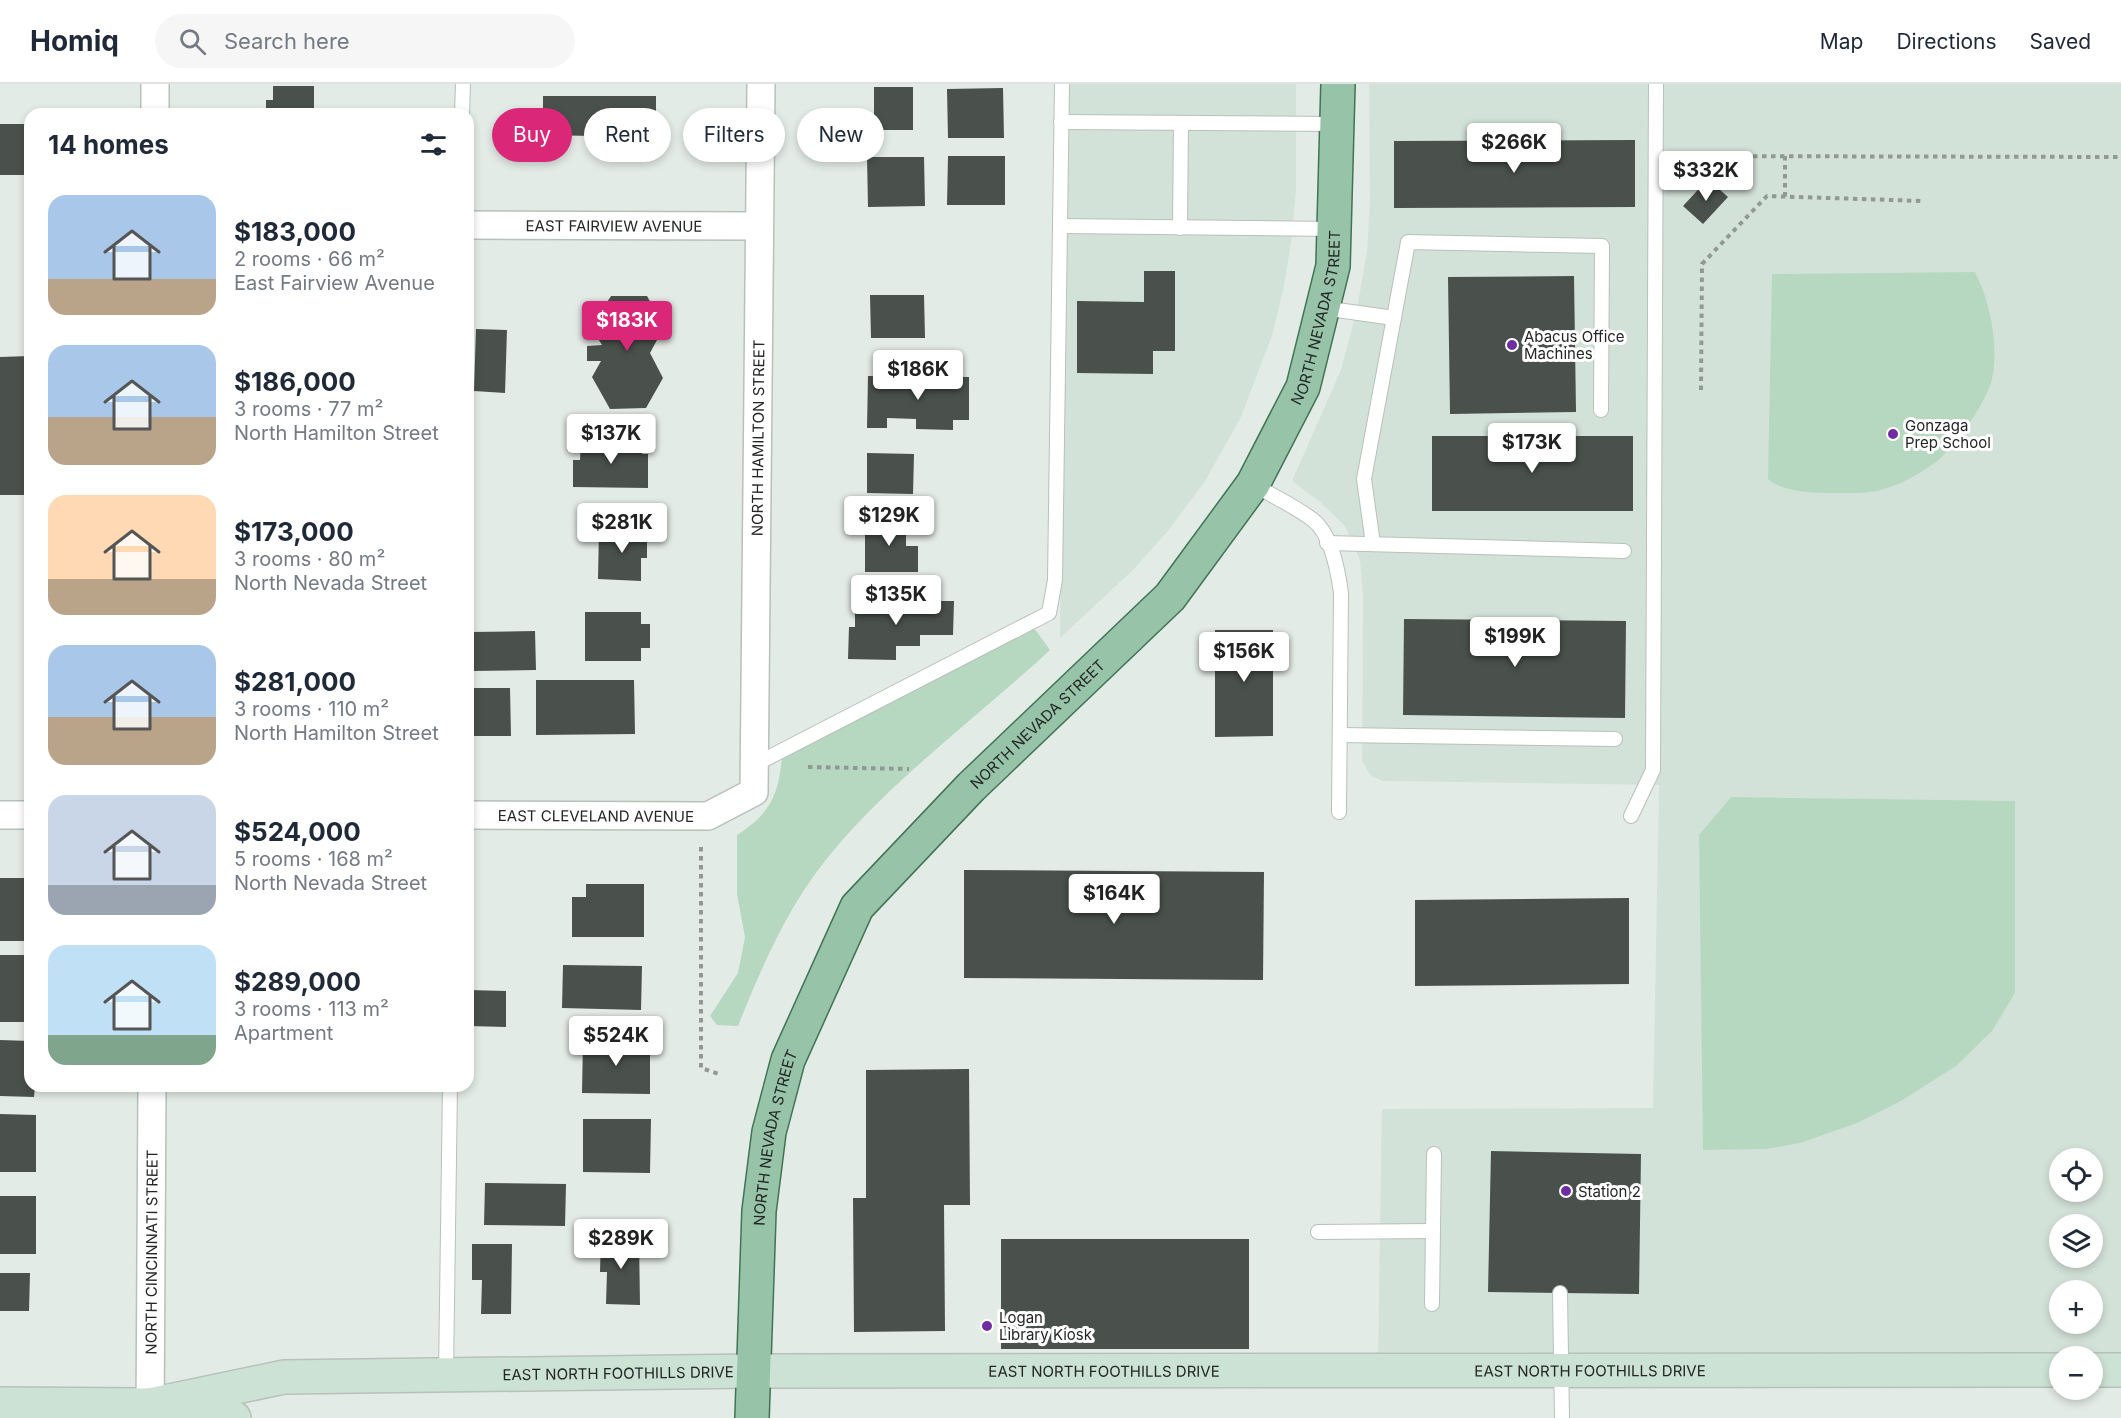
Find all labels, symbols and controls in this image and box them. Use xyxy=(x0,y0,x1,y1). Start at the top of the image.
search box xyxy=(155,14,575,68)
text: Homiq xyxy=(30,24,119,58)
icon: search xyxy=(176,25,209,58)
text: Search here xyxy=(224,28,350,54)
text: Map xyxy=(1820,29,1863,54)
text: Directions xyxy=(1896,29,1997,54)
text: Saved xyxy=(2030,29,2091,54)
chip: Buy xyxy=(492,108,572,162)
chip: Rent xyxy=(584,108,671,162)
chip: Filters xyxy=(683,108,785,162)
chip: New xyxy=(797,108,884,162)
pin: $266K xyxy=(1472,123,1556,174)
icon: filters xyxy=(417,128,450,161)
text: 14 homes xyxy=(48,129,169,160)
text: $266K xyxy=(1481,130,1547,154)
pin: $332K xyxy=(1664,151,1748,202)
text: $332K xyxy=(1673,158,1739,182)
text: $183,000 xyxy=(234,216,356,247)
street label: EAST FAIRVIEW AVENUE xyxy=(526,216,702,235)
icon: home xyxy=(96,219,168,291)
street label: NORTH NEVADA STREET xyxy=(1286,230,1343,408)
text: 2 rooms · 66 m² xyxy=(234,247,385,271)
text: East Fairview Avenue xyxy=(234,271,435,295)
pin: $183K xyxy=(585,301,669,352)
text: $183K xyxy=(596,308,658,332)
place label: Abacus Office Machines xyxy=(1524,327,1625,363)
marker: Abacus Office Machines xyxy=(1505,338,1519,352)
street label: NORTH HAMILTON STREET xyxy=(747,339,768,536)
pin: $186K xyxy=(876,350,960,401)
text: $186K xyxy=(887,357,949,381)
text: $186,000 xyxy=(234,366,356,397)
icon: home xyxy=(96,369,168,441)
text: 3 rooms · 77 m² xyxy=(234,397,383,421)
pin: $137K xyxy=(569,414,653,465)
place label: Gonzaga Prep School xyxy=(1905,416,1991,452)
text: North Hamilton Street xyxy=(234,421,439,445)
text: $137K xyxy=(581,421,641,445)
pin: $173K xyxy=(1490,423,1574,474)
marker: Gonzaga Prep School xyxy=(1886,427,1900,441)
text: $173K xyxy=(1502,430,1562,454)
pin: $129K xyxy=(847,496,931,547)
pin: $281K xyxy=(580,503,664,554)
text: $129K xyxy=(858,503,920,527)
text: $281K xyxy=(591,510,653,534)
text: $173,000 xyxy=(234,516,354,547)
icon: home xyxy=(96,519,168,591)
text: 3 rooms · 80 m² xyxy=(234,547,385,571)
text: North Nevada Street xyxy=(234,571,427,595)
pin: $135K xyxy=(854,575,938,626)
text: $135K xyxy=(865,582,927,606)
pin: $199K xyxy=(1473,617,1557,668)
text: $199K xyxy=(1484,624,1546,648)
pin: $156K xyxy=(1202,632,1286,683)
text: $156K xyxy=(1213,639,1275,663)
street label: NORTH NEVADA STREET xyxy=(966,655,1108,793)
text: $281,000 xyxy=(234,666,356,697)
icon: home xyxy=(96,669,168,741)
text: 3 rooms · 110 m² xyxy=(234,697,389,721)
text: North Hamilton Street xyxy=(234,721,439,745)
street label: EAST CLEVELAND AVENUE xyxy=(498,806,694,825)
text: $524,000 xyxy=(234,816,361,847)
icon: home xyxy=(96,819,168,891)
text: 5 rooms · 168 m² xyxy=(234,847,393,871)
text: North Nevada Street xyxy=(234,871,427,895)
pin: $164K xyxy=(1072,874,1156,925)
text: $164K xyxy=(1083,881,1145,905)
text: $289,000 xyxy=(234,966,361,997)
icon: home xyxy=(96,969,168,1041)
text: 3 rooms · 113 m² xyxy=(234,997,389,1021)
pin: $524K xyxy=(574,1016,658,1067)
text: Apartment xyxy=(234,1021,333,1045)
text: $524K xyxy=(583,1023,649,1047)
street label: NORTH NEVADA STREET xyxy=(749,1047,801,1226)
map controls xyxy=(2049,1148,2103,1400)
button: locate xyxy=(2049,1148,2103,1202)
street label: NORTH CINCINNATI STREET xyxy=(141,1149,161,1355)
place label: Station 2 xyxy=(1578,1182,1641,1201)
marker: Station 2 xyxy=(1559,1184,1573,1198)
button: layers xyxy=(2049,1214,2103,1268)
pin: $289K xyxy=(579,1219,663,1270)
text: $289K xyxy=(588,1226,654,1250)
button: + xyxy=(2049,1280,2103,1334)
place label: Logan Library Kiosk xyxy=(999,1308,1093,1344)
marker: Logan Library Kiosk xyxy=(980,1319,994,1333)
button: − xyxy=(2049,1346,2103,1400)
street label: EAST NORTH FOOTHILLS DRIVE xyxy=(988,1361,1220,1380)
street label: EAST NORTH FOOTHILLS DRIVE xyxy=(1474,1361,1706,1380)
street label: EAST NORTH FOOTHILLS DRIVE xyxy=(502,1362,734,1384)

